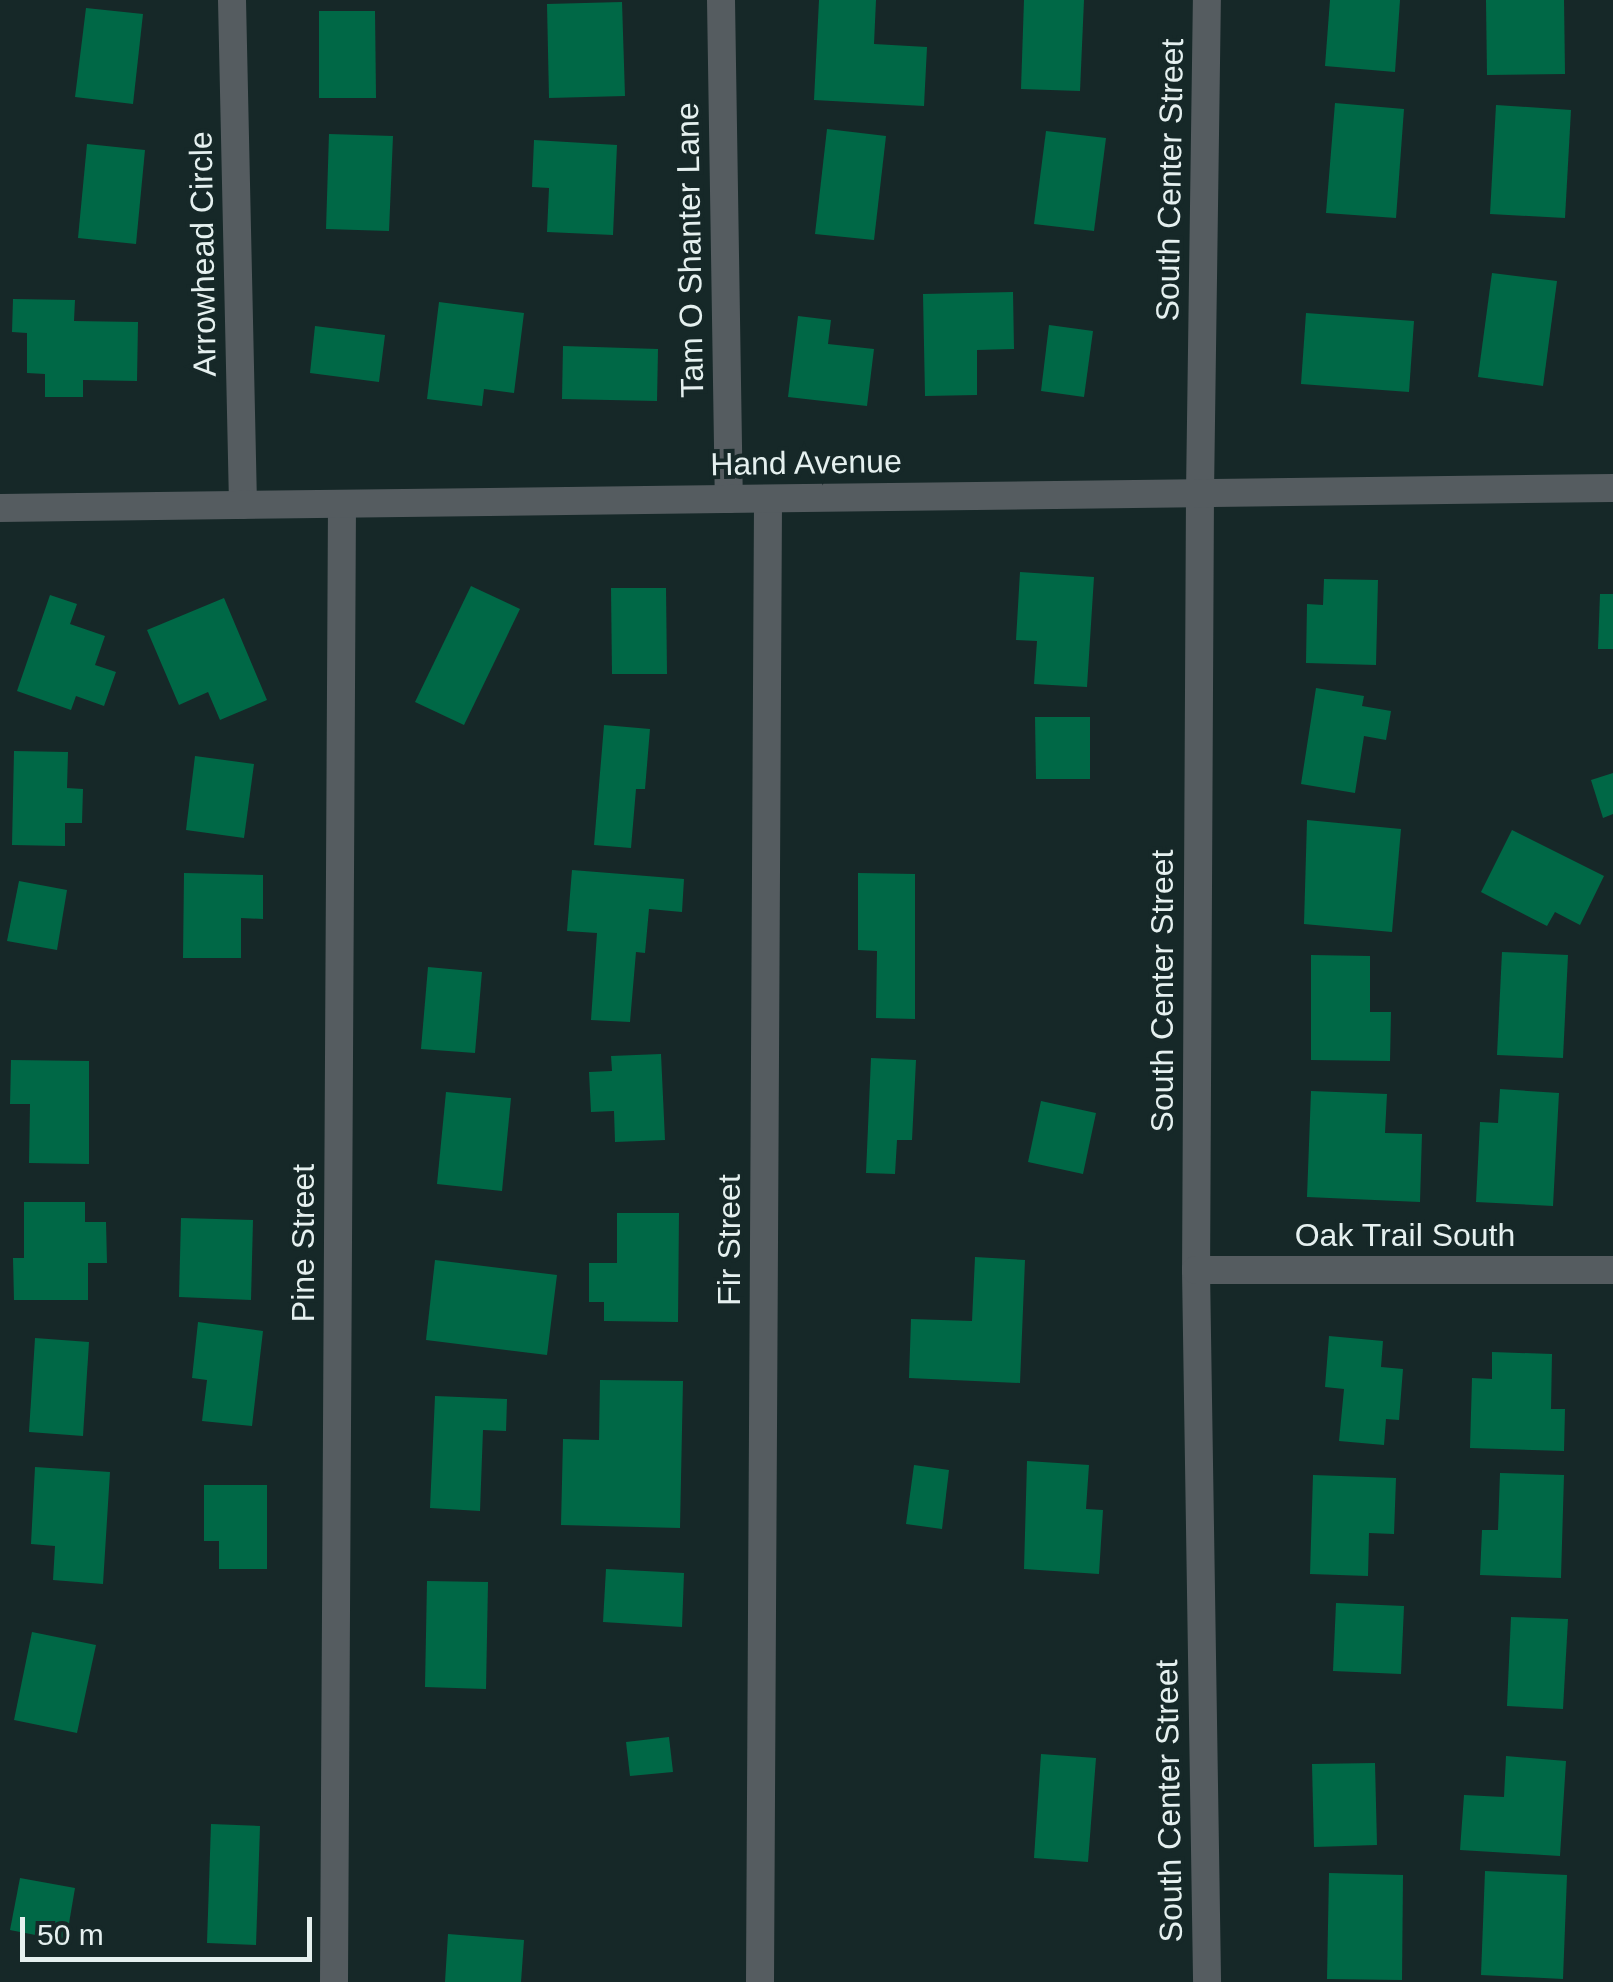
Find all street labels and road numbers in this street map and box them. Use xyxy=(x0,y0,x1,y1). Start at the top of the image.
street label: South Center Street xyxy=(1148,38,1192,322)
street label: Tam O Shanter Lane xyxy=(668,102,712,398)
street label: Arrowhead Circle xyxy=(182,131,224,377)
street label: Hand Avenue xyxy=(709,442,903,484)
street label: South Center Street xyxy=(1143,850,1181,1132)
street label: Pine Street xyxy=(284,1164,322,1322)
street label: Fir Street xyxy=(710,1174,748,1306)
street label: Oak Trail South xyxy=(1294,1216,1516,1254)
street label: South Center Street xyxy=(1147,1659,1191,1943)

